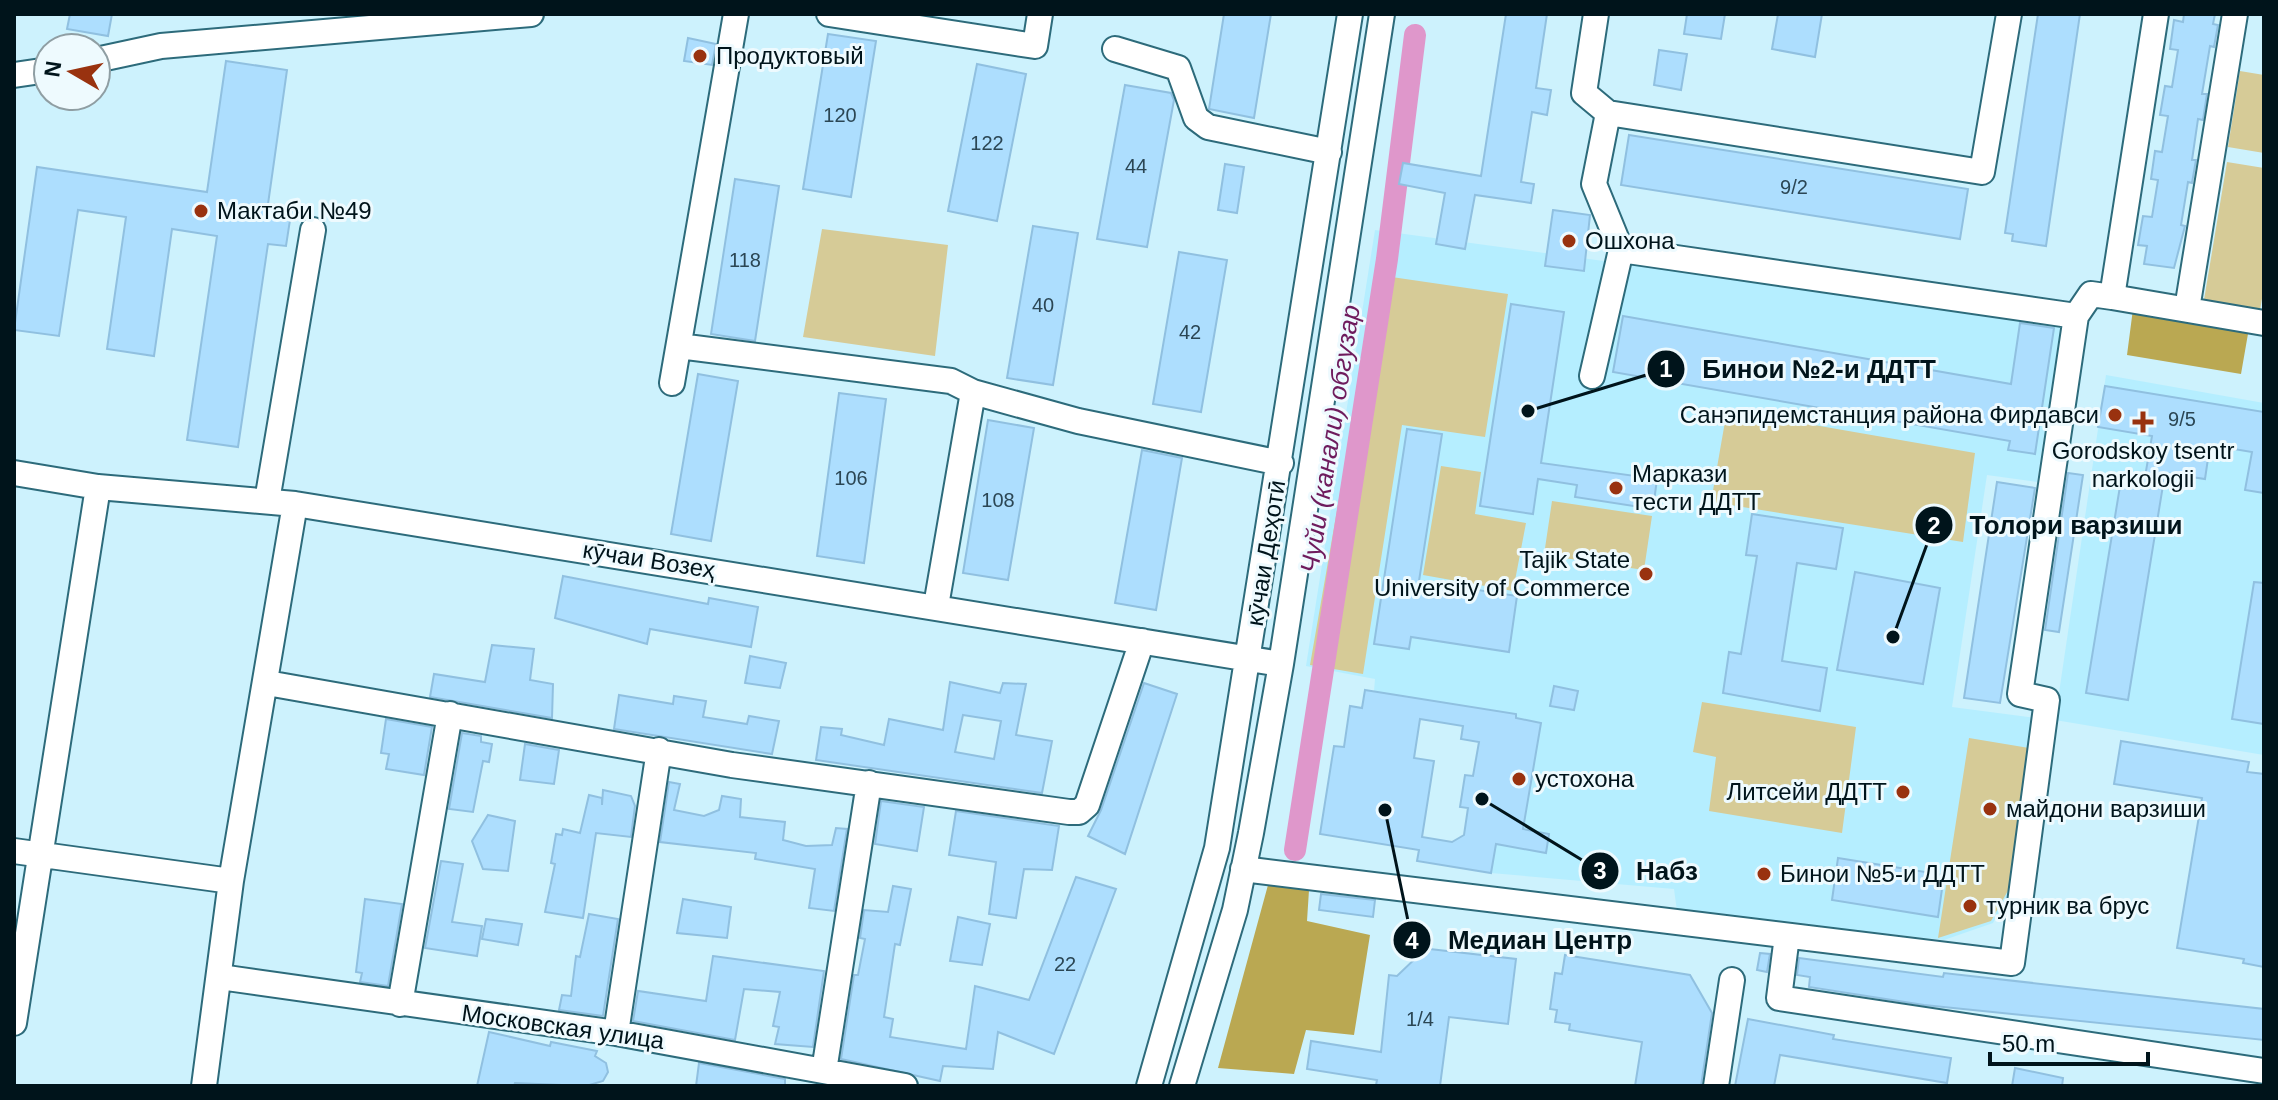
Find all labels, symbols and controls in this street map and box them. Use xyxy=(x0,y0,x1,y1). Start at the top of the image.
north arrow xyxy=(32,32,112,112)
place label: Продуктовый xyxy=(716,42,864,69)
marker: Продуктовый xyxy=(691,47,709,65)
text: N xyxy=(39,59,66,79)
house number: 120 xyxy=(823,104,857,126)
house number: 122 xyxy=(970,132,1004,154)
house number: 44 xyxy=(1125,155,1147,177)
house number: 9/2 xyxy=(1780,176,1808,198)
place label: Мактаби №49 xyxy=(217,197,372,224)
marker: Мактаби №49 xyxy=(192,202,210,220)
place label: Ошхона xyxy=(1585,227,1675,254)
marker: Ошхона xyxy=(1560,232,1578,250)
house number: 118 xyxy=(729,249,761,271)
house number: 40 xyxy=(1032,294,1054,316)
water label: Чуйи (канали) обгузар xyxy=(1294,303,1366,575)
house number: 42 xyxy=(1179,321,1201,343)
callout: Бинои №2-и ДДТТ xyxy=(1646,344,1952,394)
text: Бинои №2-и ДДТТ xyxy=(1702,354,1936,384)
text: 1 xyxy=(1659,355,1673,382)
place label: Санэпидемстанция района Фирдавси xyxy=(1680,401,2099,428)
marker: Санэпидемстанция района Фирдавси xyxy=(2106,406,2124,424)
house number: 9/5 xyxy=(2168,408,2196,430)
marker: Gorodskoy tsentr narkologii xyxy=(2132,411,2154,433)
place label: Gorodskoy tsentr narkologii xyxy=(2052,437,2234,492)
place label: Маркази тести ДДТТ xyxy=(1632,460,1761,515)
house number: 106 xyxy=(834,467,868,489)
street label: кӯчаи Деҳотӣ xyxy=(1241,478,1290,628)
marker: Маркази тести ДДТТ xyxy=(1607,479,1625,497)
house number: 108 xyxy=(981,489,1015,511)
callout: Толори варзиши xyxy=(1914,500,2199,550)
text: Толори варзиши xyxy=(1970,510,2182,540)
text: 2 xyxy=(1927,512,1941,539)
street label: кӯчаи Возеҳ xyxy=(581,536,717,583)
place label: Tajik State University of Commerce xyxy=(1374,546,1630,601)
marker: Tajik State University of Commerce xyxy=(1637,565,1655,583)
place label: устохона xyxy=(1535,765,1635,792)
marker: устохона xyxy=(1510,770,1528,788)
place label: Литсейи ДДТТ xyxy=(1726,778,1887,805)
marker: Литсейи ДДТТ xyxy=(1894,783,1912,801)
place label: майдони варзиши xyxy=(2006,795,2206,822)
marker: майдони варзиши xyxy=(1981,800,1999,818)
callout: Набз xyxy=(1580,846,1714,896)
text: Набз xyxy=(1636,856,1698,886)
text: 3 xyxy=(1593,857,1607,884)
place label: Бинои №5-и ДДТТ xyxy=(1780,860,1985,887)
marker: Бинои №5-и ДДТТ xyxy=(1755,865,1773,883)
place label: турник ва брус xyxy=(1986,892,2149,919)
marker: турник ва брус xyxy=(1961,897,1979,915)
callout: Медиан Центр xyxy=(1392,915,1648,965)
text: Медиан Центр xyxy=(1448,925,1632,955)
text: 4 xyxy=(1405,927,1419,954)
house number: 22 xyxy=(1054,953,1076,975)
street label: Московская улица xyxy=(460,999,667,1054)
house number: 1/4 xyxy=(1406,1008,1434,1030)
scale bar xyxy=(1990,1016,2148,1066)
text: 50 m xyxy=(2002,1030,2055,1057)

